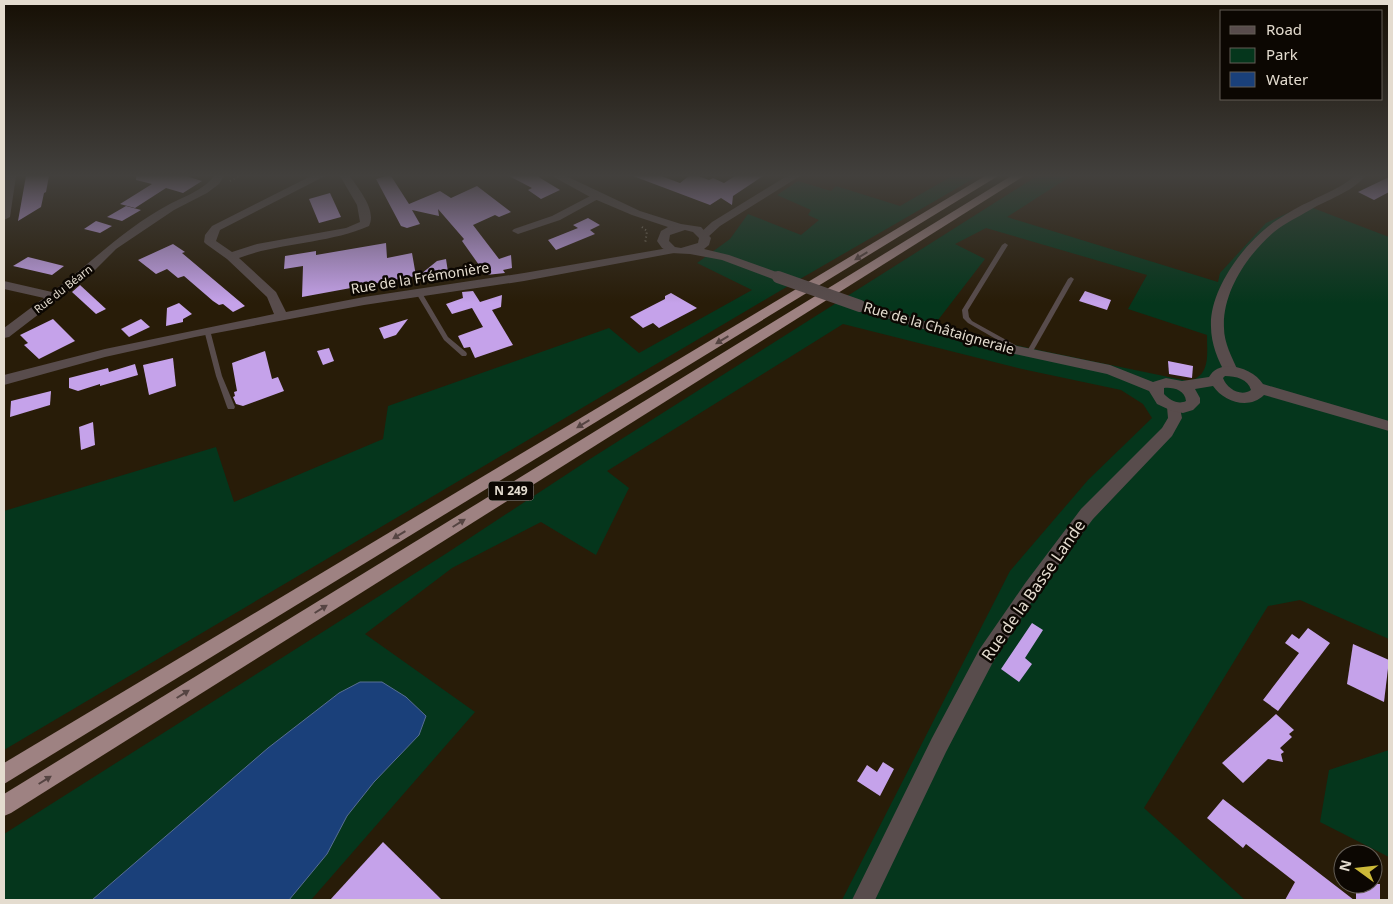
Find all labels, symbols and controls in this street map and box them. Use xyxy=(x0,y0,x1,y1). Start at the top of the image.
legend xyxy=(1220,10,1383,100)
text: Road xyxy=(1266,19,1302,39)
text: Park xyxy=(1266,44,1298,64)
text: Water xyxy=(1266,69,1308,89)
one-way arrow xyxy=(855,251,868,260)
street label: Rue de la Frémonière xyxy=(349,257,491,298)
street label: Rue du Béarn xyxy=(30,261,95,316)
street label: Rue de la Châtaigneraie xyxy=(862,297,1017,358)
one-way arrow xyxy=(715,335,728,344)
one-way arrow xyxy=(576,419,589,428)
road number: N 249 xyxy=(488,482,534,501)
street label: Rue de la Basse Lande xyxy=(976,515,1090,665)
one-way arrow xyxy=(453,519,466,528)
one-way arrow xyxy=(392,530,405,539)
one-way arrow xyxy=(315,604,328,613)
one-way arrow xyxy=(177,690,190,699)
one-way arrow xyxy=(39,775,52,785)
north arrow xyxy=(1333,844,1383,894)
text: N xyxy=(1334,858,1356,873)

